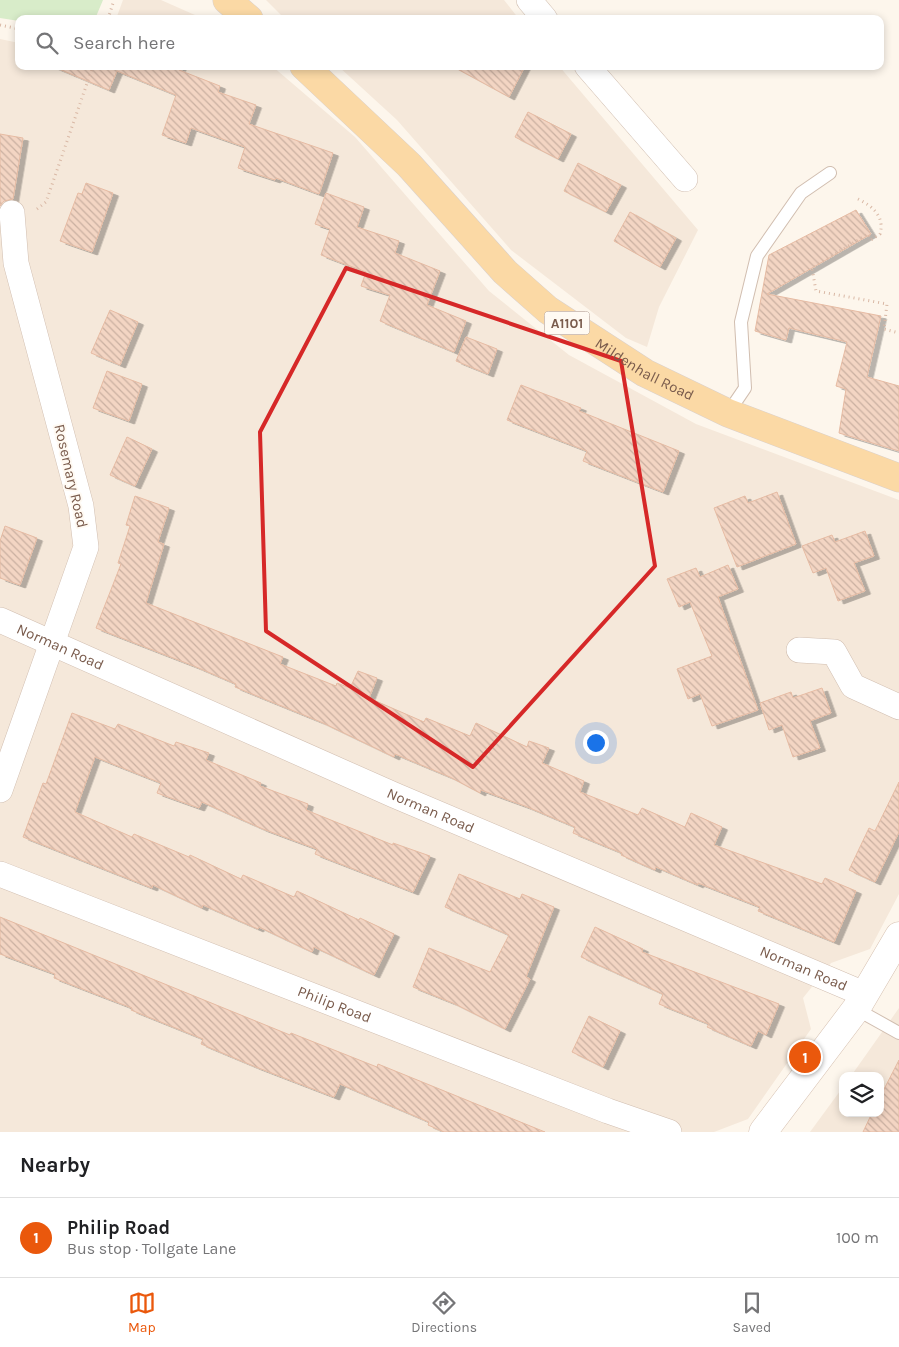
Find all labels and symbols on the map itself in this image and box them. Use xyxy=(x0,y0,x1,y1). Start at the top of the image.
road number: A1101 xyxy=(544,312,590,334)
street label: Mildenhall Road xyxy=(592,334,697,404)
street label: Rosemary Road xyxy=(50,422,92,530)
street label: Norman Road xyxy=(14,620,107,674)
your location xyxy=(583,730,609,756)
street label: Norman Road xyxy=(384,784,477,837)
street label: Norman Road xyxy=(757,942,850,995)
street label: Philip Road xyxy=(295,982,374,1027)
pin: 1 xyxy=(789,1038,821,1076)

